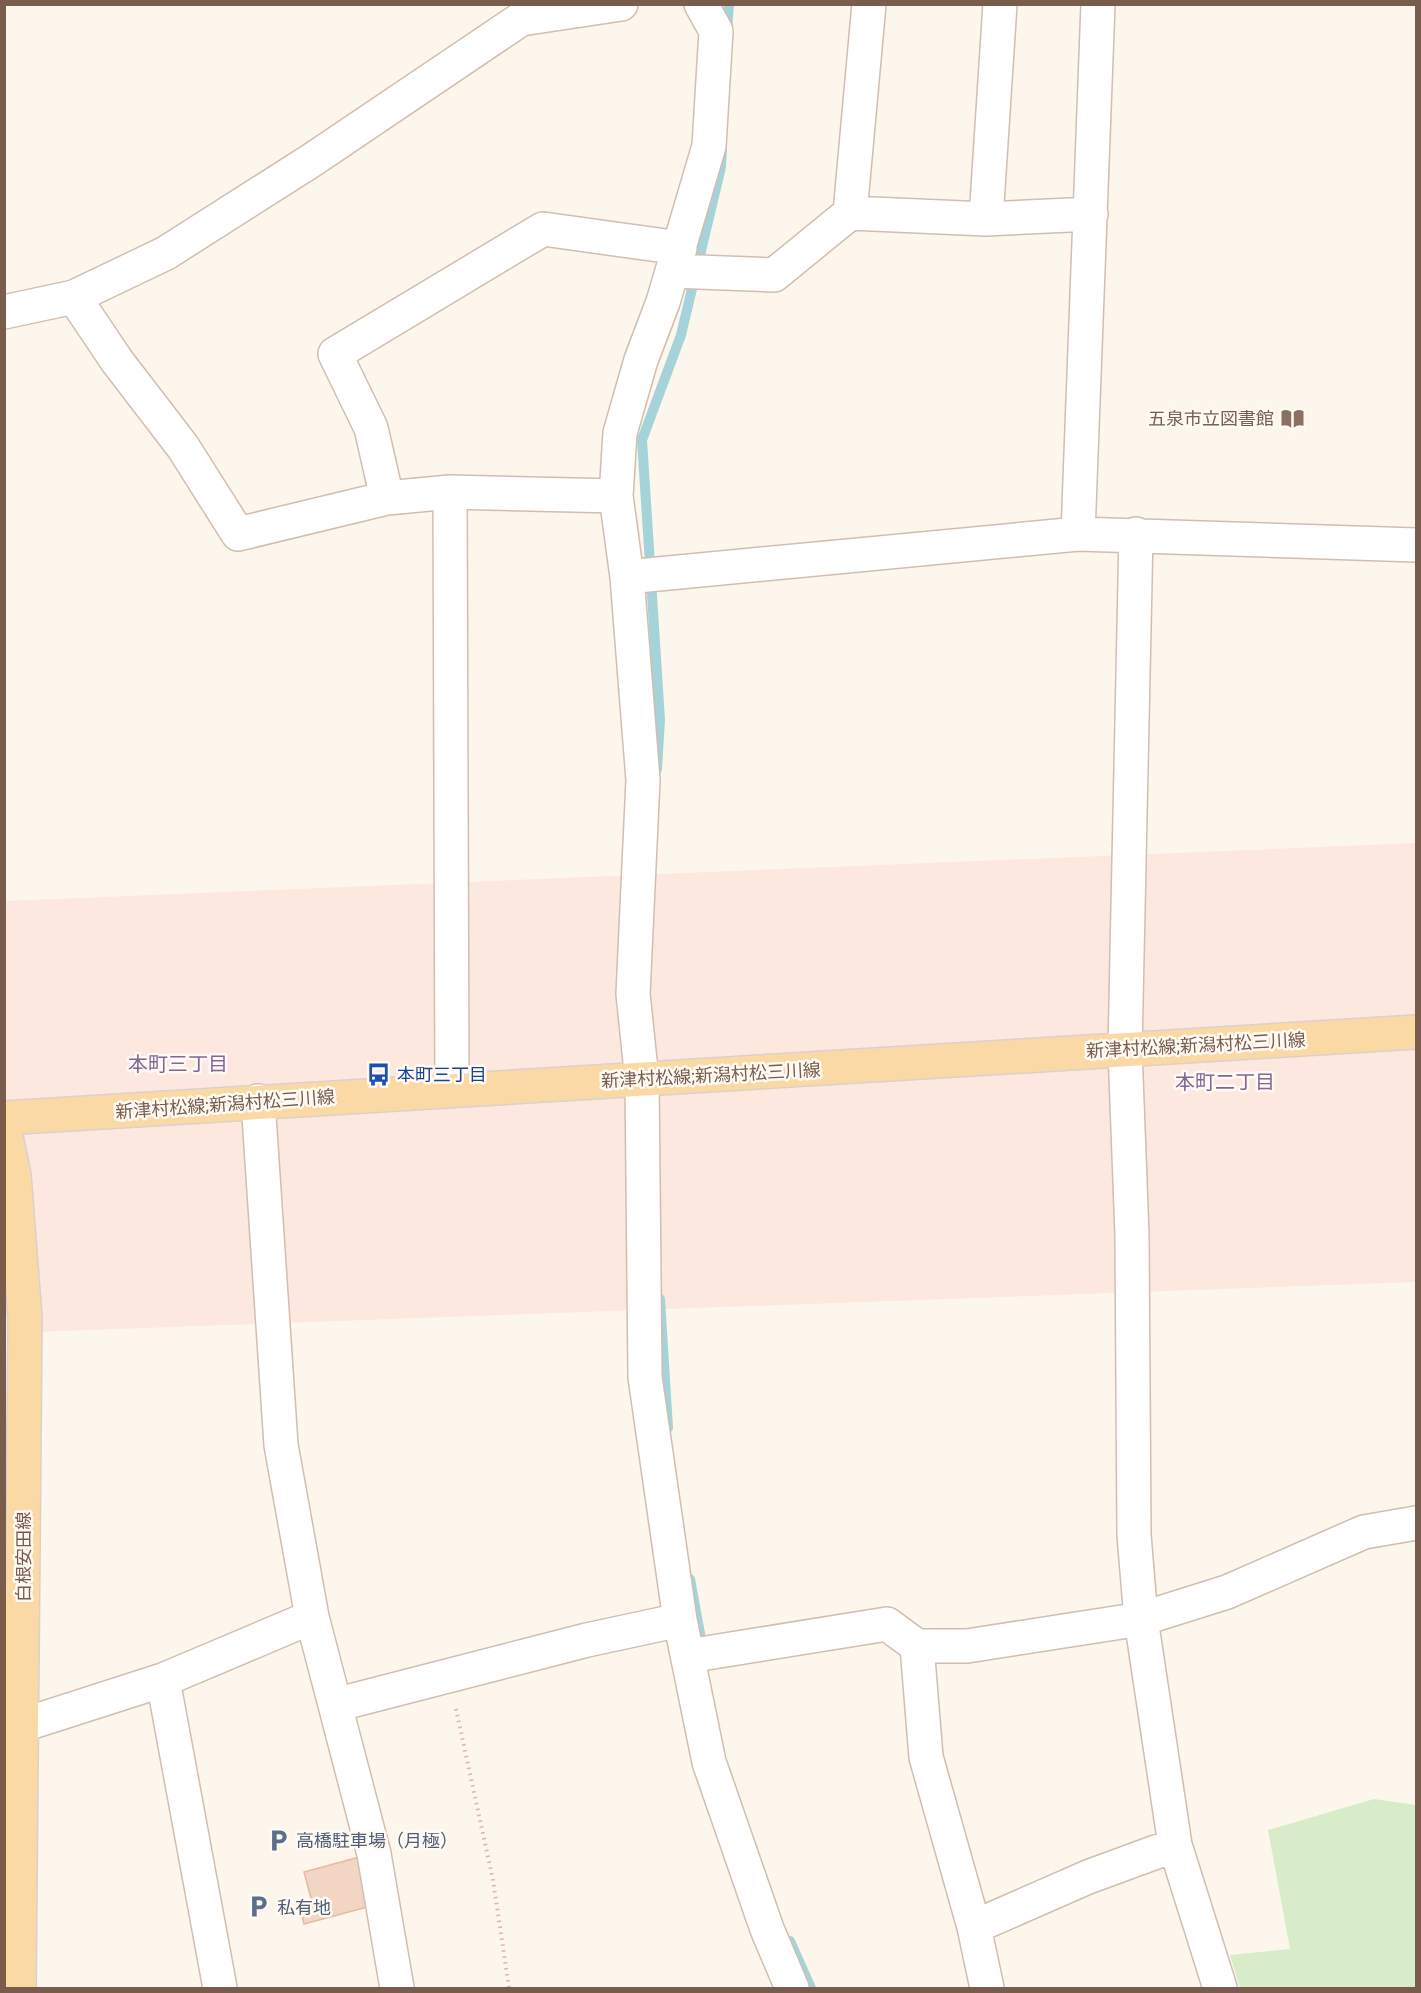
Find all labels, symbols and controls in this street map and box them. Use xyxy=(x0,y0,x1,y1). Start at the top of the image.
library icon: 五泉市立図書館 xyxy=(1279,405,1305,431)
place label: 五泉市立図書館 xyxy=(1148,408,1274,429)
street label: 新津村松線;新潟村松三川線 xyxy=(1086,1029,1306,1061)
district label: 本町三丁目 xyxy=(128,1052,228,1076)
street label: 新津村松線;新潟村松三川線 xyxy=(601,1059,821,1091)
bus stop icon: 本町三丁目 xyxy=(366,1061,392,1087)
place label: 本町三丁目 xyxy=(397,1064,487,1085)
district label: 本町二丁目 xyxy=(1175,1070,1275,1094)
street label: 新津村松線;新潟村松三川線 xyxy=(115,1086,335,1122)
street label: 白根安田線 xyxy=(13,1512,34,1602)
parking icon: 高橋駐車場（月極） xyxy=(265,1827,291,1853)
place label: 高橋駐車場（月極） xyxy=(296,1830,458,1851)
parking icon: 私有地 xyxy=(246,1894,272,1920)
place label: 私有地 xyxy=(277,1897,331,1918)

